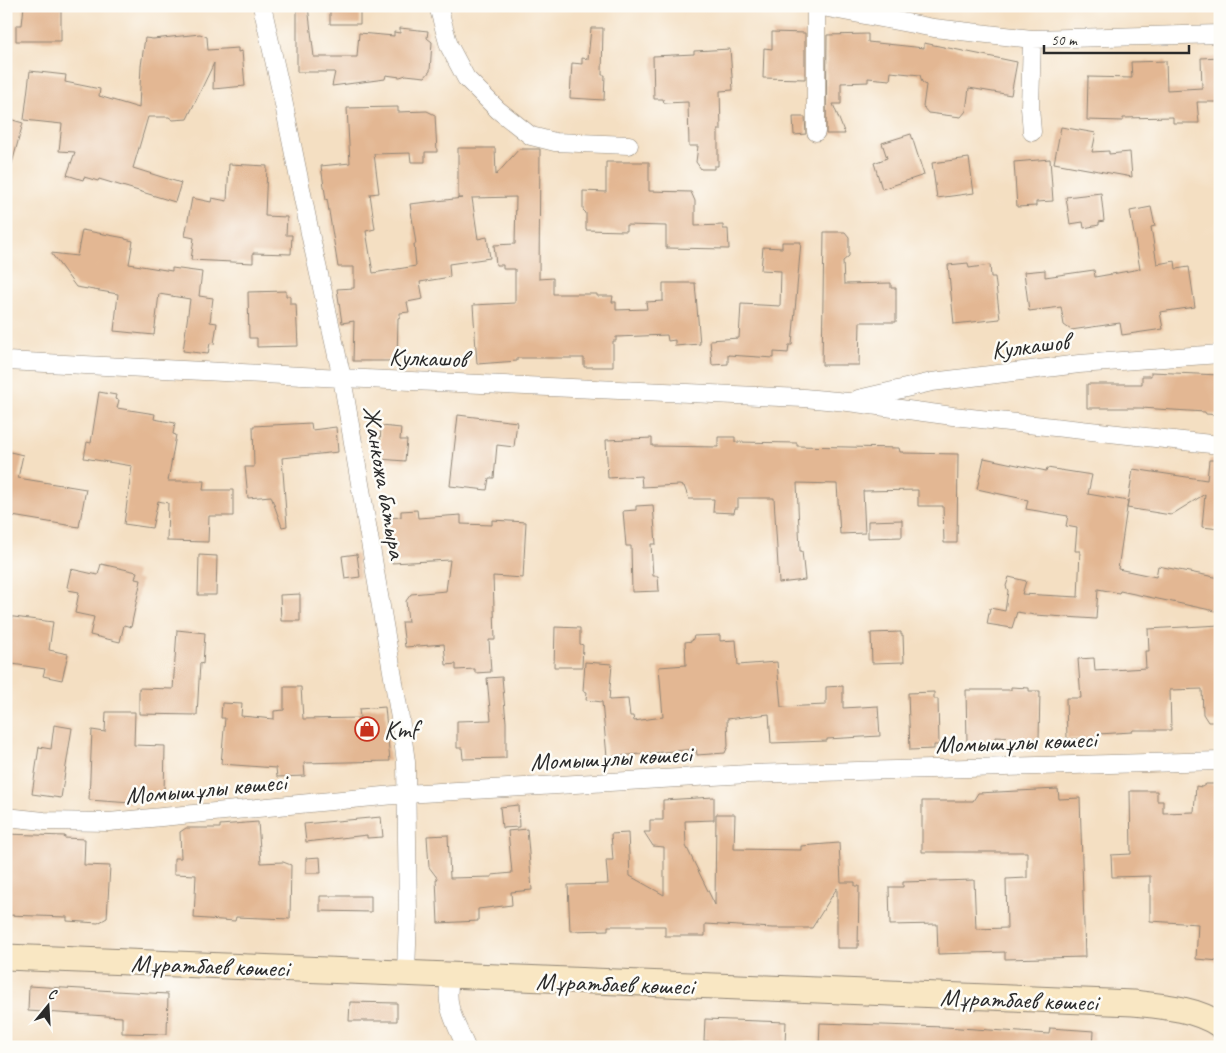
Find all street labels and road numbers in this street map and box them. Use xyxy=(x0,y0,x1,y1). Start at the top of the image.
street label: Кулкашов xyxy=(989,325,1077,367)
street label: Кулкашов xyxy=(388,341,474,376)
street label: Жанкожа батыра xyxy=(355,403,414,563)
street label: Момышұлы көшесі xyxy=(935,723,1101,761)
street label: Момышұлы көшесі xyxy=(530,738,696,778)
street label: Момышұлы көшесі xyxy=(124,766,291,812)
street label: Мұратбаев көшесі xyxy=(130,947,293,985)
street label: Мұратбаев көшесі xyxy=(535,965,698,1003)
street label: Мұратбаев көшесі xyxy=(939,981,1102,1019)

